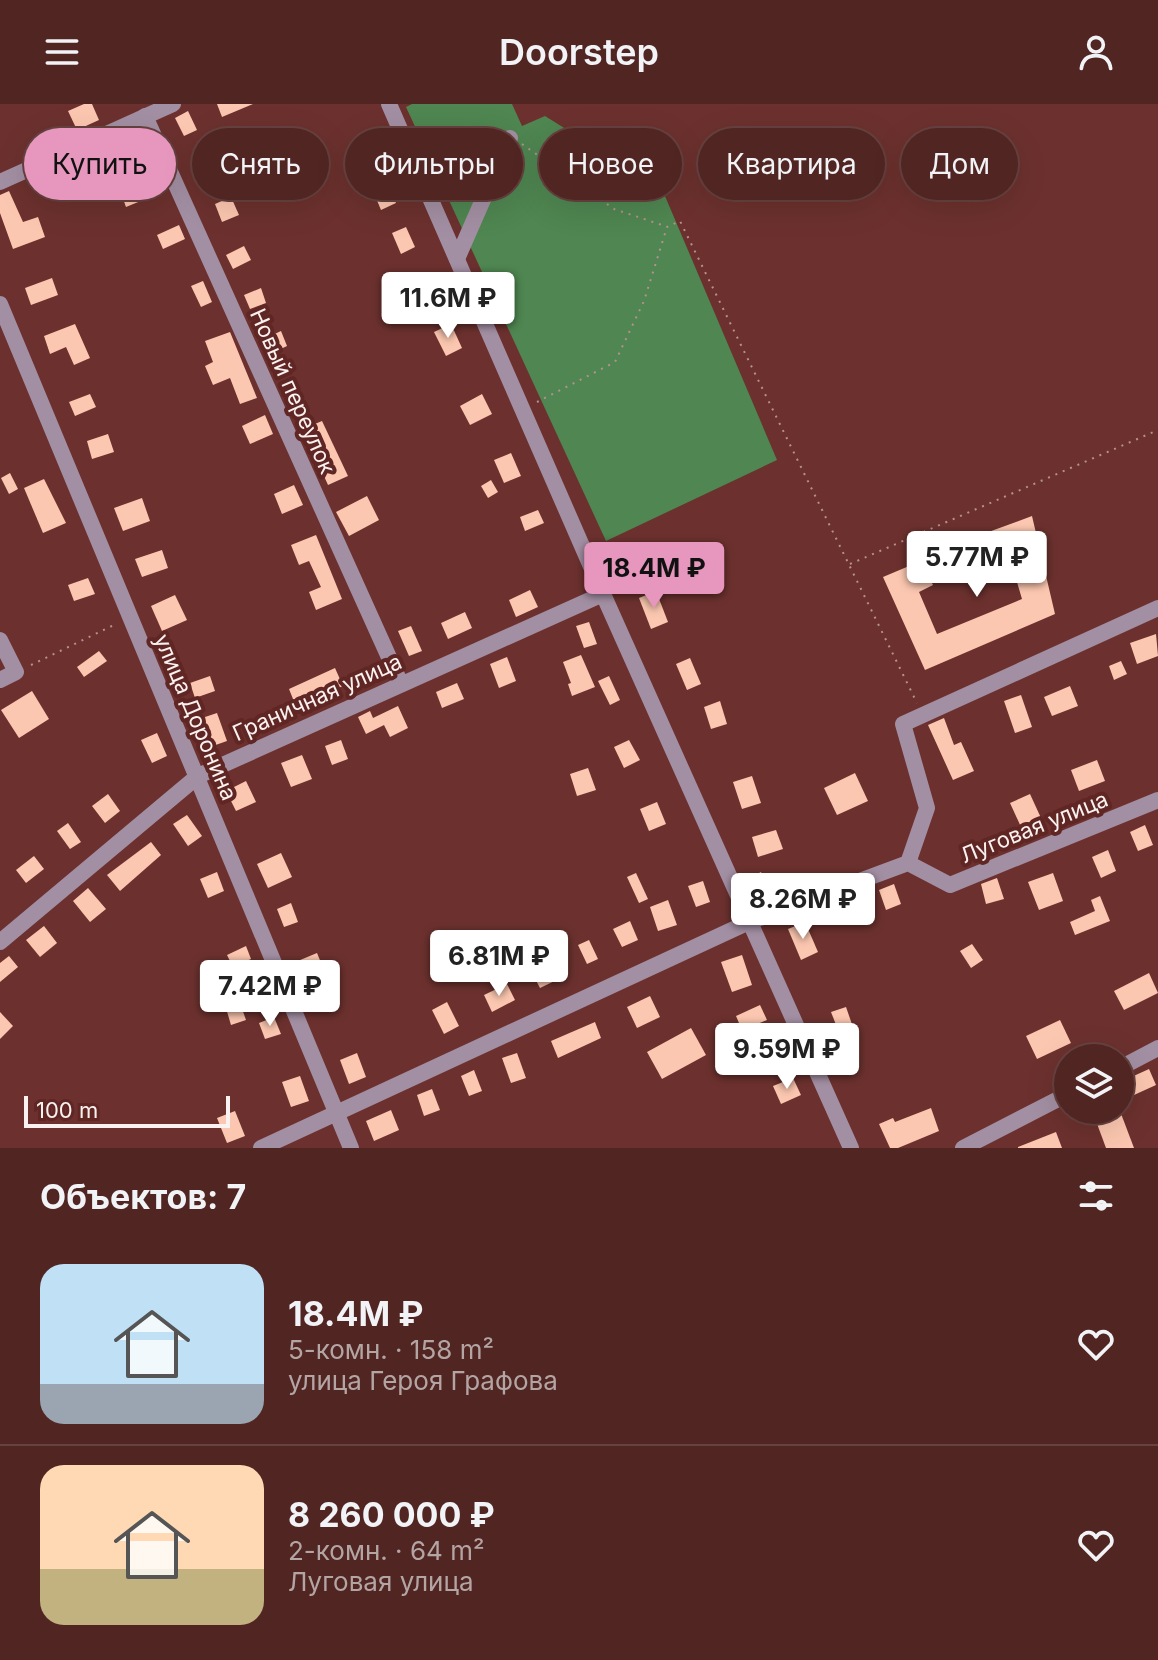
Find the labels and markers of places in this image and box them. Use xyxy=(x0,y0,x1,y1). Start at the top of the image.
pin: 11.6M ₽ xyxy=(374,272,522,340)
pin: 5.77M ₽ xyxy=(903,531,1051,599)
pin: 18.4M ₽ xyxy=(580,542,728,610)
pin: 8.26M ₽ xyxy=(729,873,877,941)
pin: 6.81M ₽ xyxy=(425,930,573,998)
pin: 7.42M ₽ xyxy=(196,960,344,1028)
pin: 9.59M ₽ xyxy=(713,1023,861,1091)

